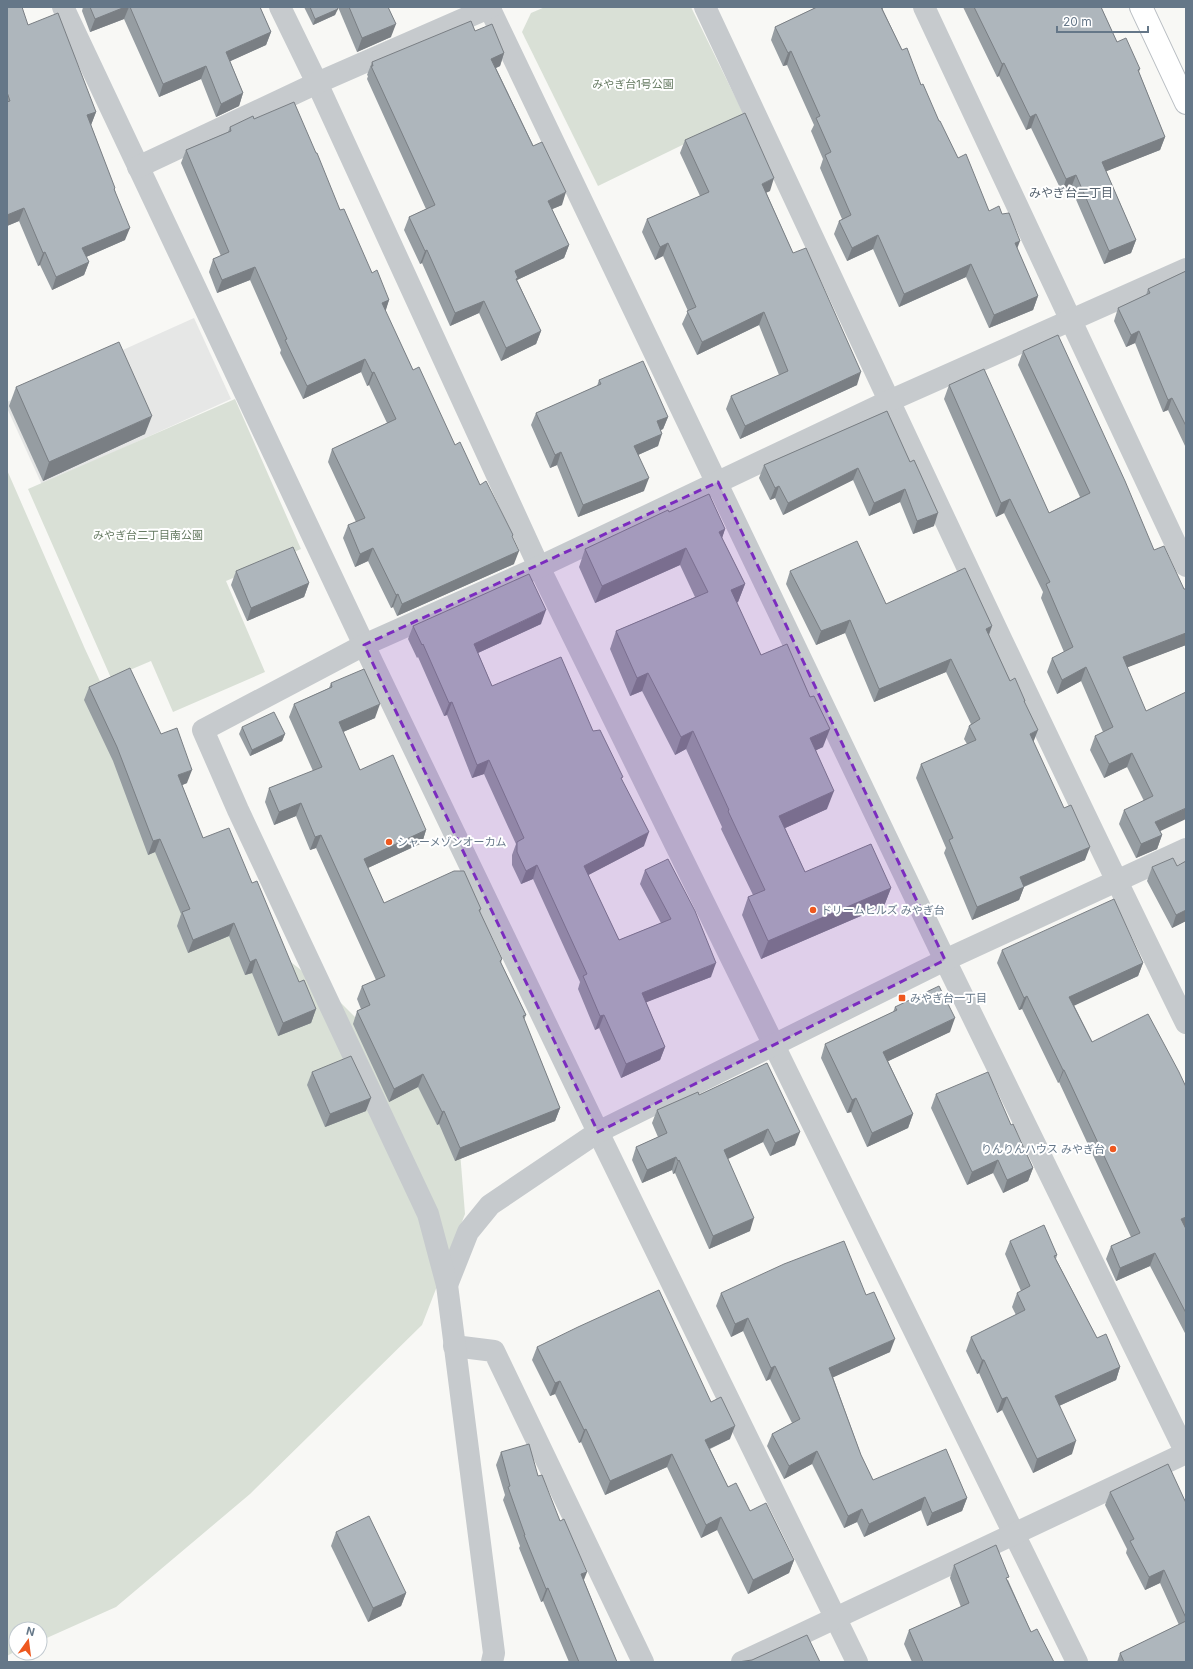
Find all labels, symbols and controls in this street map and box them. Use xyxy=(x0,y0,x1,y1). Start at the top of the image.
scale bar xyxy=(1057,8,1148,34)
text: 20 m xyxy=(1063,14,1092,29)
park label: みやぎ台1号公園 xyxy=(592,77,674,91)
district label: みやぎ台二丁目 xyxy=(1029,185,1113,200)
park label: みやぎ台二丁目南公園 xyxy=(93,528,203,542)
place label: シャーメゾンオーカム xyxy=(397,835,507,849)
marker: シャーメゾンオーカム xyxy=(384,837,394,847)
place label: ドリームヒルズ みやぎ台 xyxy=(821,903,945,917)
marker: ドリームヒルズ みやぎ台 xyxy=(808,905,818,915)
place label: みやぎ台一丁目 xyxy=(910,991,987,1005)
marker: みやぎ台一丁目 xyxy=(897,993,907,1003)
place label: りんりんハウス みやぎ台 xyxy=(981,1142,1105,1156)
marker: りんりんハウス みやぎ台 xyxy=(1108,1144,1118,1154)
north arrow xyxy=(8,1621,48,1661)
text: N xyxy=(25,1623,36,1639)

